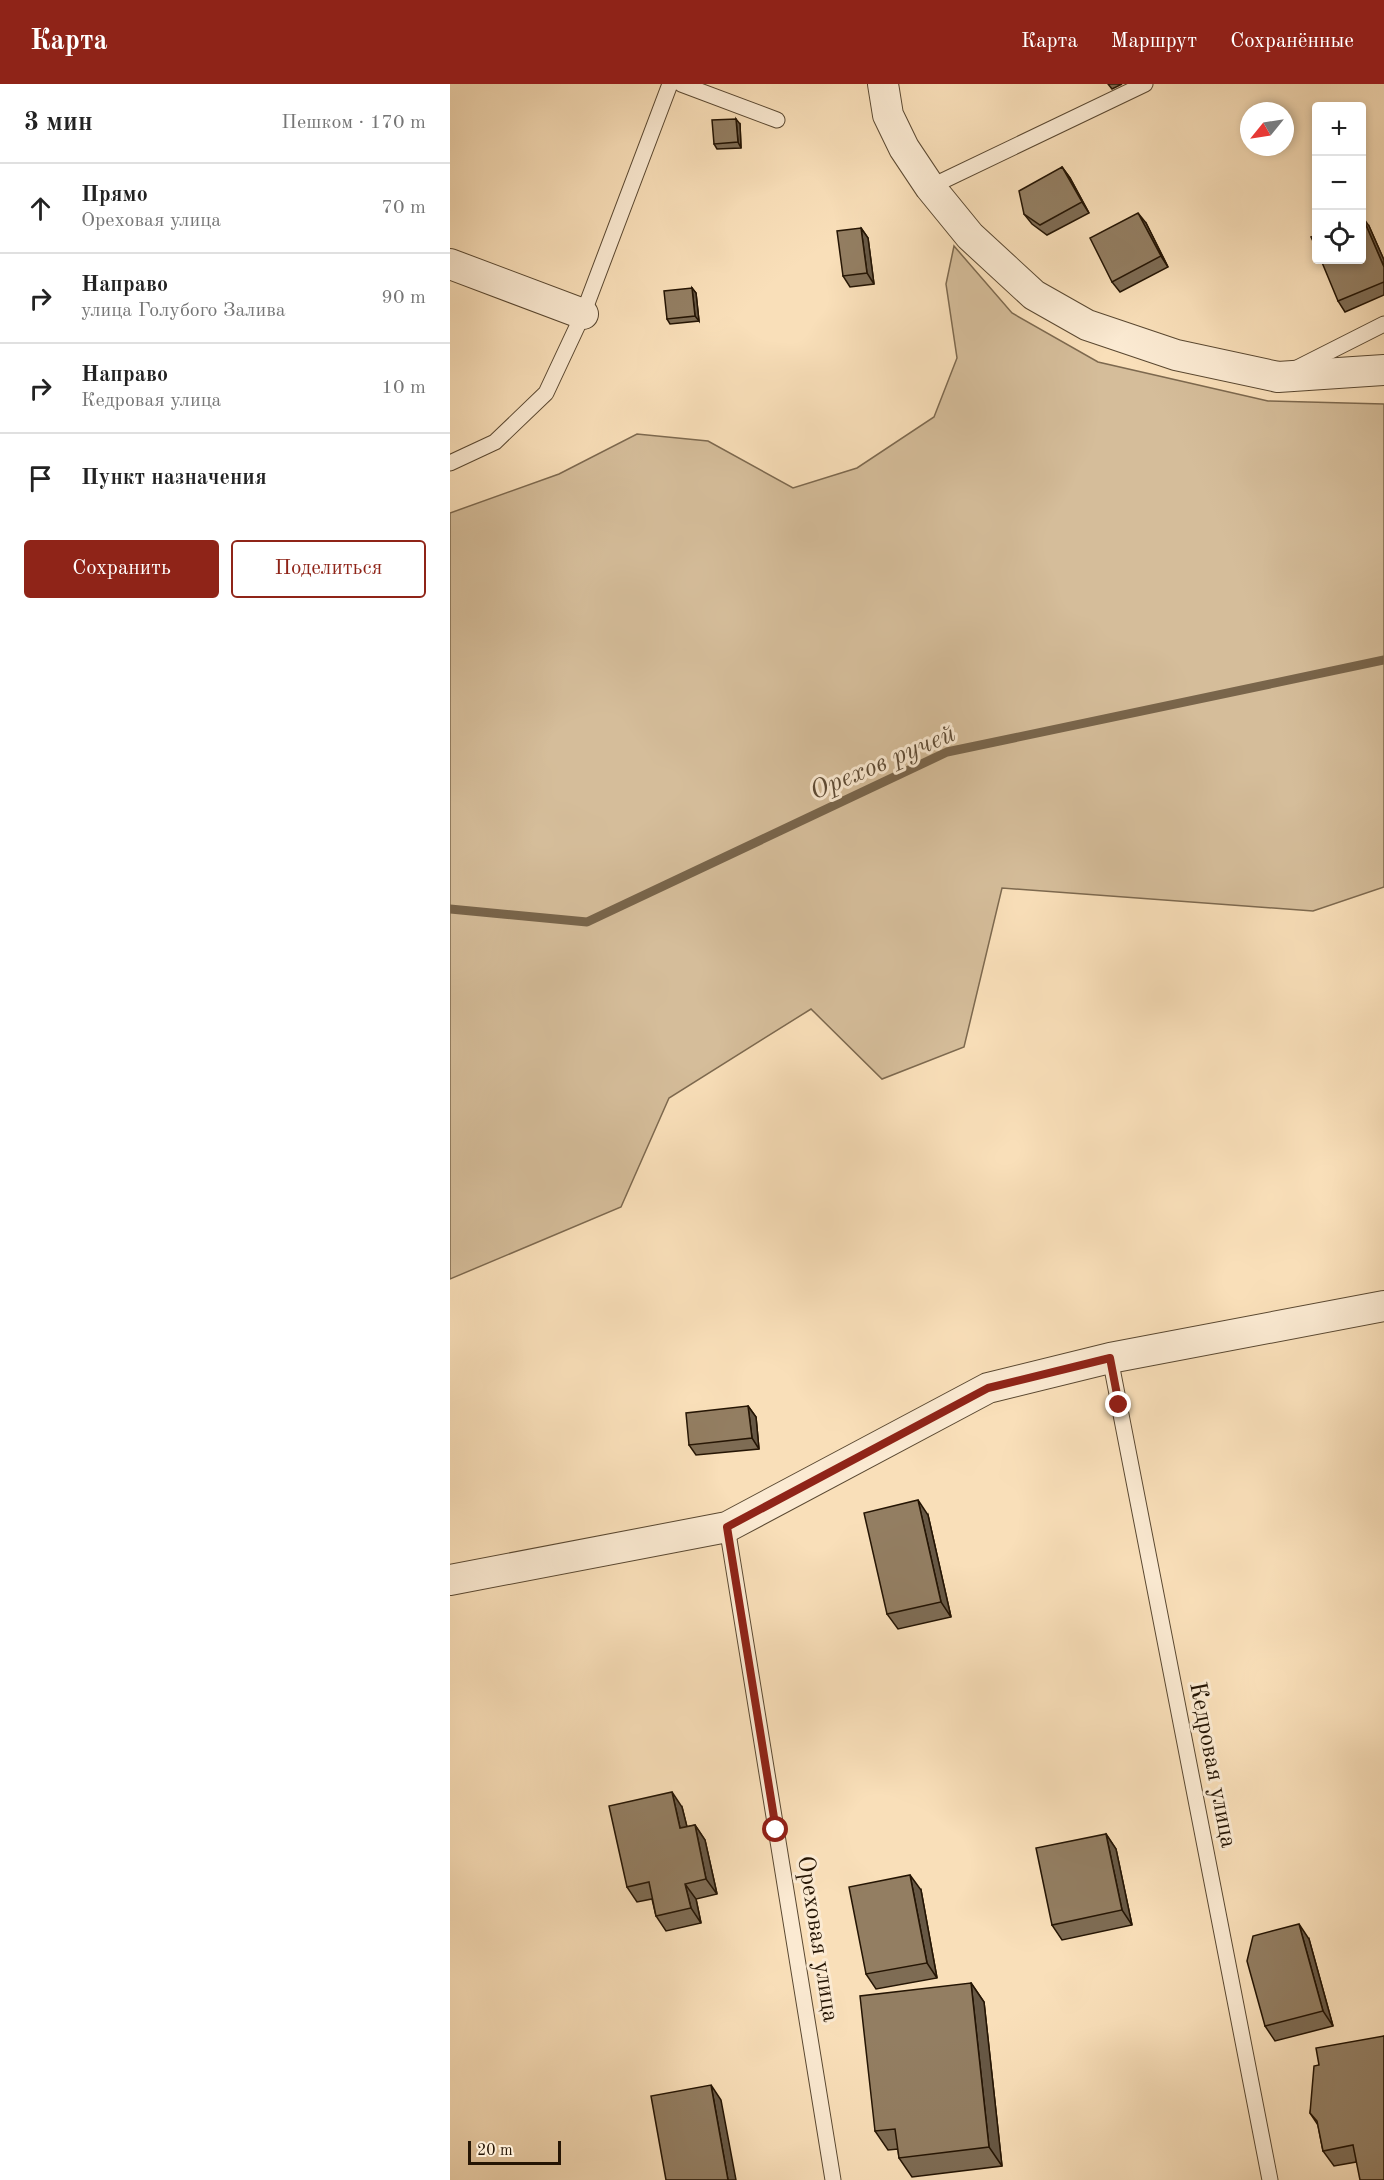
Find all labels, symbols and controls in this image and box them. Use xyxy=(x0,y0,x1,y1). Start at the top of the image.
text: Карта xyxy=(30,28,108,56)
text: Карта xyxy=(1021,31,1078,52)
text: Маршрут xyxy=(1111,31,1197,52)
text: Сохранённые xyxy=(1230,31,1354,52)
north arrow xyxy=(1240,102,1294,156)
map controls xyxy=(1312,102,1366,264)
button: + xyxy=(1312,102,1366,156)
text: 3 мин xyxy=(24,110,93,136)
text: Пешком · 170 m xyxy=(281,113,426,133)
button: − xyxy=(1312,156,1366,210)
text: Прямо xyxy=(81,184,148,206)
icon: ahead xyxy=(24,192,57,225)
text: 70 m xyxy=(381,198,426,218)
button: locate xyxy=(1312,210,1366,264)
text: Ореховая улица xyxy=(81,211,221,231)
text: Направо xyxy=(81,274,168,296)
icon: right xyxy=(24,282,57,315)
text: 90 m xyxy=(381,288,426,308)
text: улица Голубого Залива xyxy=(81,301,286,321)
text: Направо xyxy=(81,364,168,386)
icon: right xyxy=(24,372,57,405)
text: 10 m xyxy=(381,378,426,398)
text: Кедровая улица xyxy=(81,391,221,411)
icon: arrive xyxy=(24,462,57,495)
text: Пункт назначения xyxy=(81,467,267,489)
button: Сохранить xyxy=(24,540,219,598)
button: Поделиться xyxy=(231,540,426,598)
water label: Орехов ручей xyxy=(806,721,960,805)
route end xyxy=(1105,1391,1131,1417)
street label: Кедровая улица xyxy=(1184,1680,1240,1850)
route start xyxy=(762,1816,788,1842)
street label: Ореховая улица xyxy=(792,1854,842,2024)
scale bar xyxy=(468,2138,561,2166)
text: 20 m xyxy=(477,2143,513,2159)

